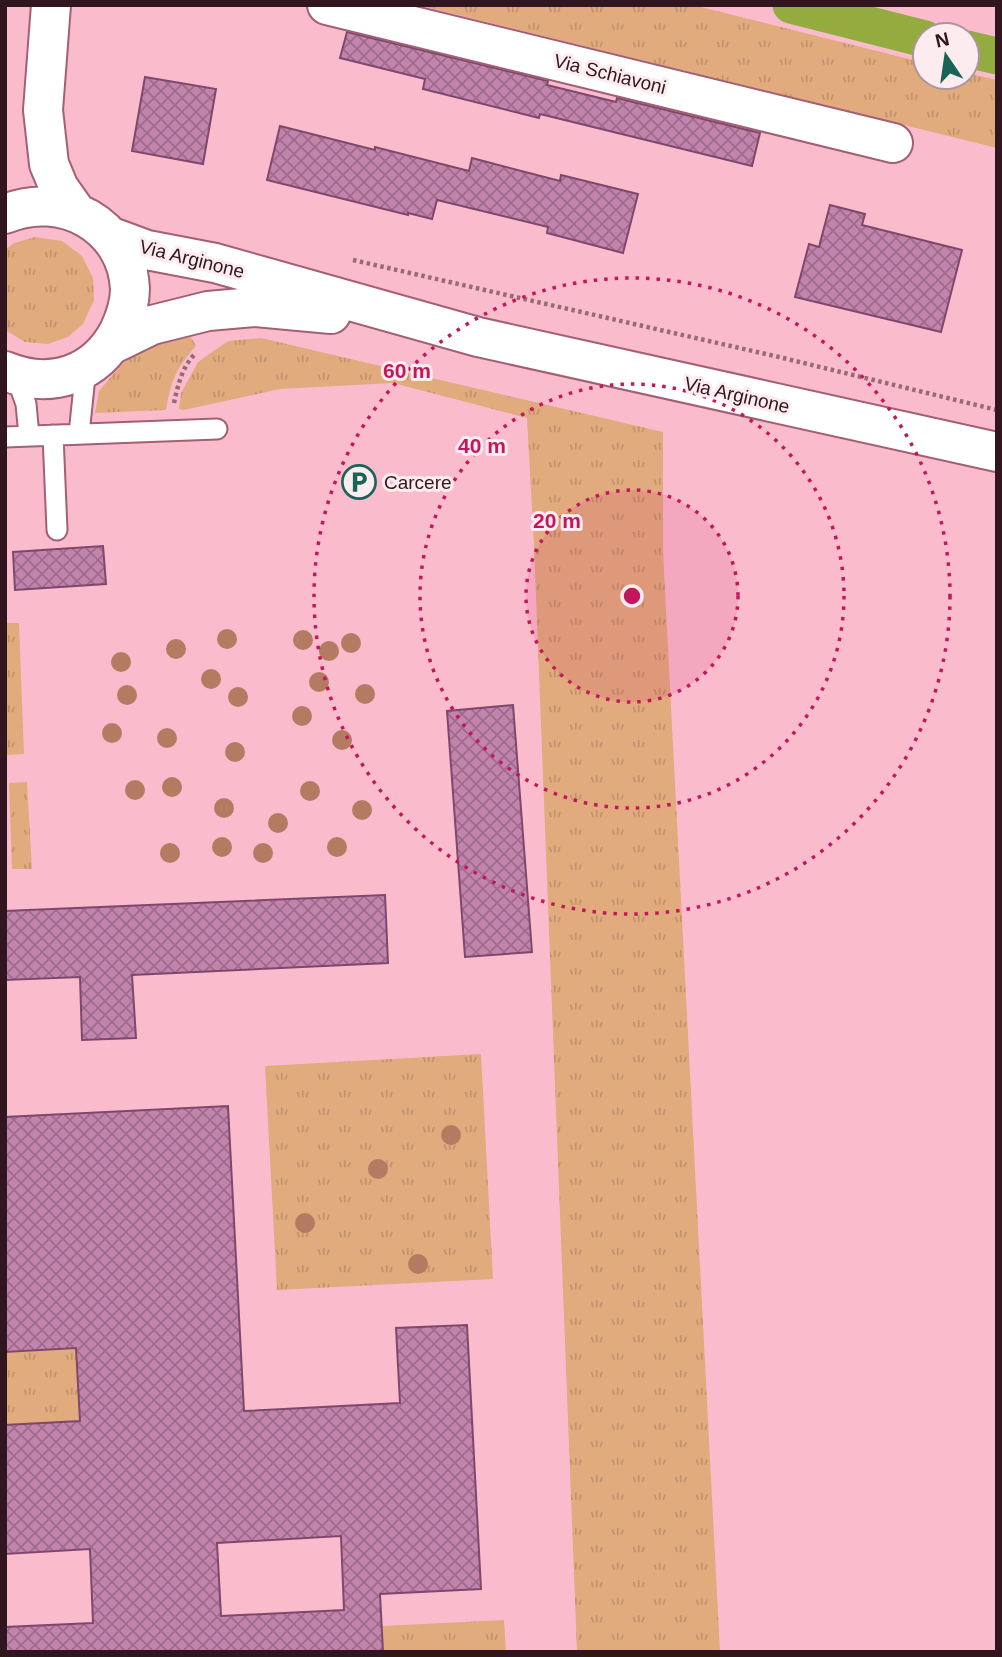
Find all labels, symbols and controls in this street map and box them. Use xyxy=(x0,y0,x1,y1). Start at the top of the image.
north arrow xyxy=(911,21,981,91)
text: N xyxy=(933,28,951,52)
street label: Via Schiavoni xyxy=(552,50,668,98)
street label: Via Arginone xyxy=(137,236,247,282)
text: 60 m xyxy=(383,359,431,382)
street label: Via Arginone xyxy=(682,373,792,417)
text: 40 m xyxy=(458,434,506,457)
parking icon: Carcere xyxy=(340,463,378,501)
place label: Carcere xyxy=(384,472,452,493)
text: 20 m xyxy=(533,509,581,532)
centre of rings xyxy=(620,584,644,608)

